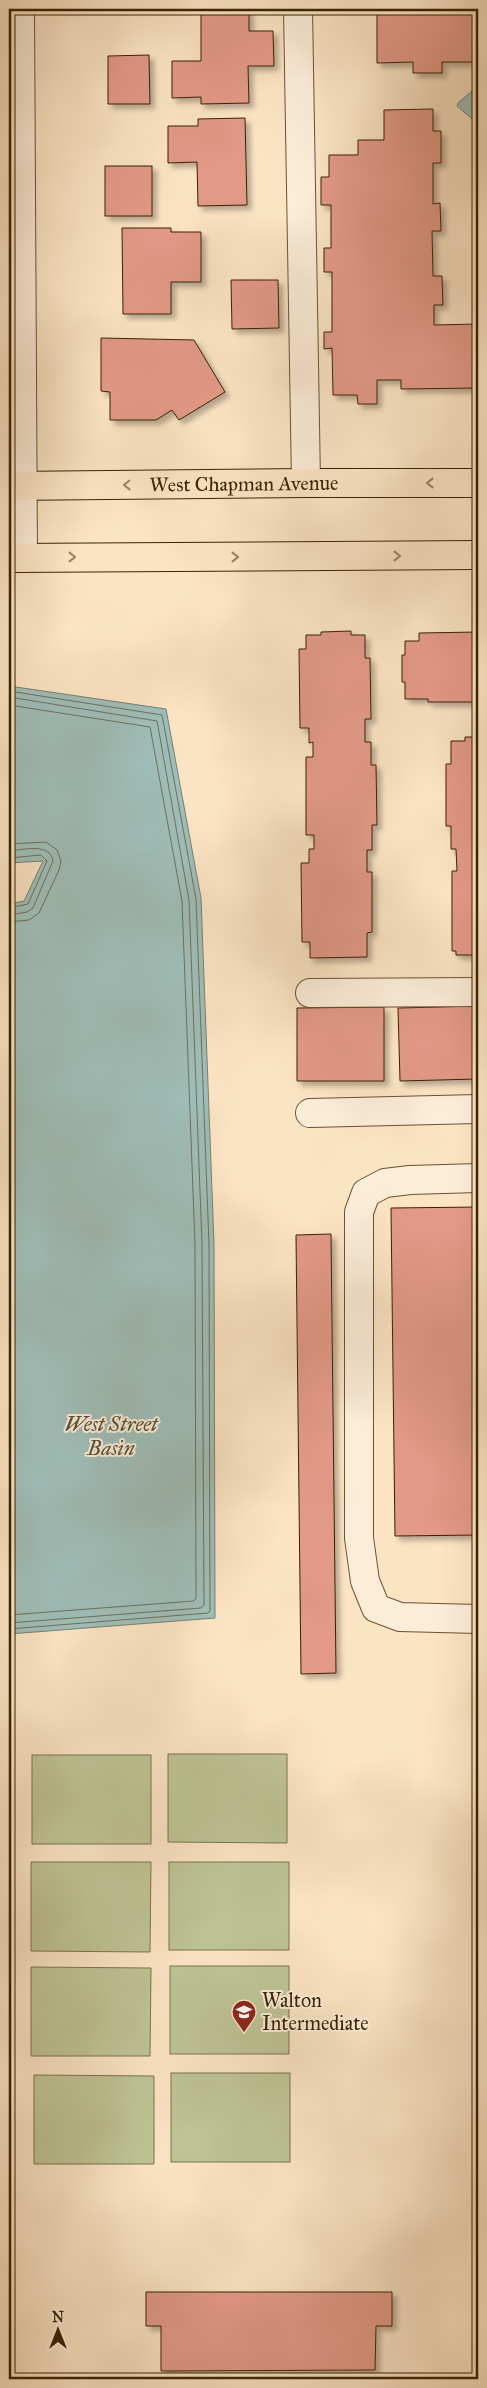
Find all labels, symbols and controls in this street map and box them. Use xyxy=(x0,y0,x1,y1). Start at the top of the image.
street label: West Chapman Avenue xyxy=(149,471,338,497)
one-way arrow xyxy=(425,478,433,488)
one-way arrow xyxy=(123,480,130,490)
one-way arrow xyxy=(394,551,401,561)
one-way arrow xyxy=(68,552,76,562)
one-way arrow xyxy=(231,552,239,562)
water label: West Street Basin xyxy=(64,1411,159,1461)
place label: Walton Intermediate xyxy=(262,1988,369,2035)
school or university icon: Walton Intermediate xyxy=(231,1999,257,2033)
north arrow xyxy=(32,2306,82,2356)
text: N xyxy=(52,2309,64,2326)

